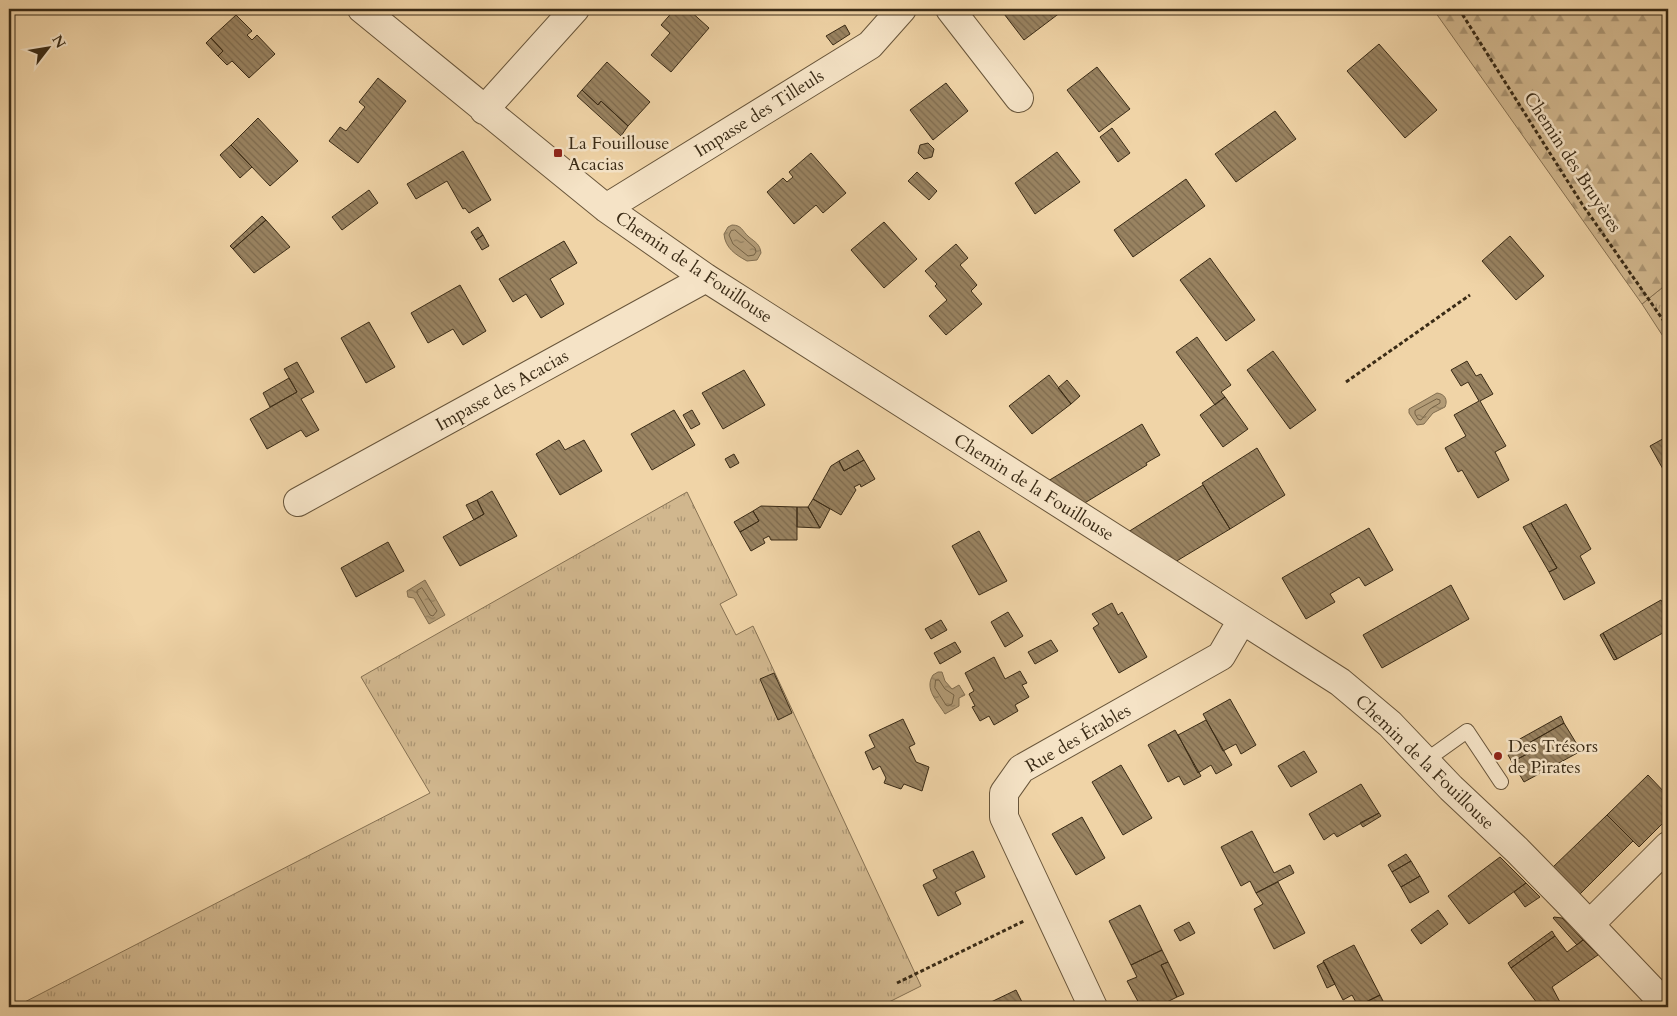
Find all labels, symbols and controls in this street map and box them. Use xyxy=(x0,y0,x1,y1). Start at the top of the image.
north arrow xyxy=(22,22,72,72)
text: N xyxy=(47,31,70,52)
street label: Impasse des Tilleuls xyxy=(690,63,829,163)
street label: Chemin des Bruyères xyxy=(1518,87,1627,237)
place label: La Fouillouse Acacias xyxy=(568,131,669,177)
marker: La Fouillouse Acacias xyxy=(552,147,564,159)
street label: Chemin de la Fouillouse xyxy=(610,205,777,329)
street label: Impasse des Acacias xyxy=(431,344,573,437)
street label: Chemin de la Fouillouse xyxy=(949,428,1119,547)
street label: Chemin de la Fouillouse xyxy=(1349,689,1500,836)
street label: Rue des Érables xyxy=(1021,698,1136,779)
place label: Des Trésors de Pirates xyxy=(1508,734,1598,780)
marker: Des Trésors de Pirates xyxy=(1492,750,1504,762)

